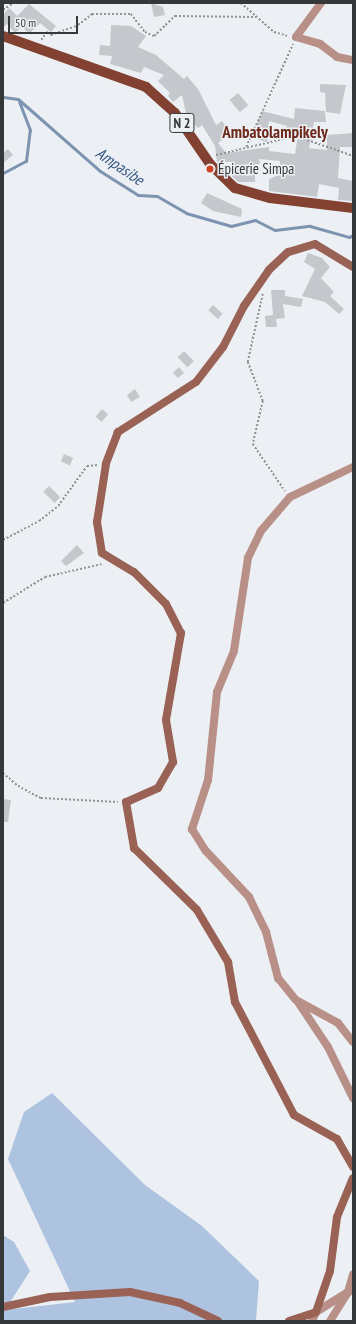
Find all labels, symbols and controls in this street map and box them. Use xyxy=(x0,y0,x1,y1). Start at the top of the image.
scale bar xyxy=(10,8,80,34)
text: 50 m xyxy=(15,15,36,30)
road number: N 2 xyxy=(169,111,195,135)
district label: Ambatolampikely xyxy=(222,123,328,143)
water label: Ampasibe xyxy=(92,143,148,189)
place label: Épicerie Simpa xyxy=(218,160,294,178)
marker: Épicerie Simpa xyxy=(205,164,215,174)

